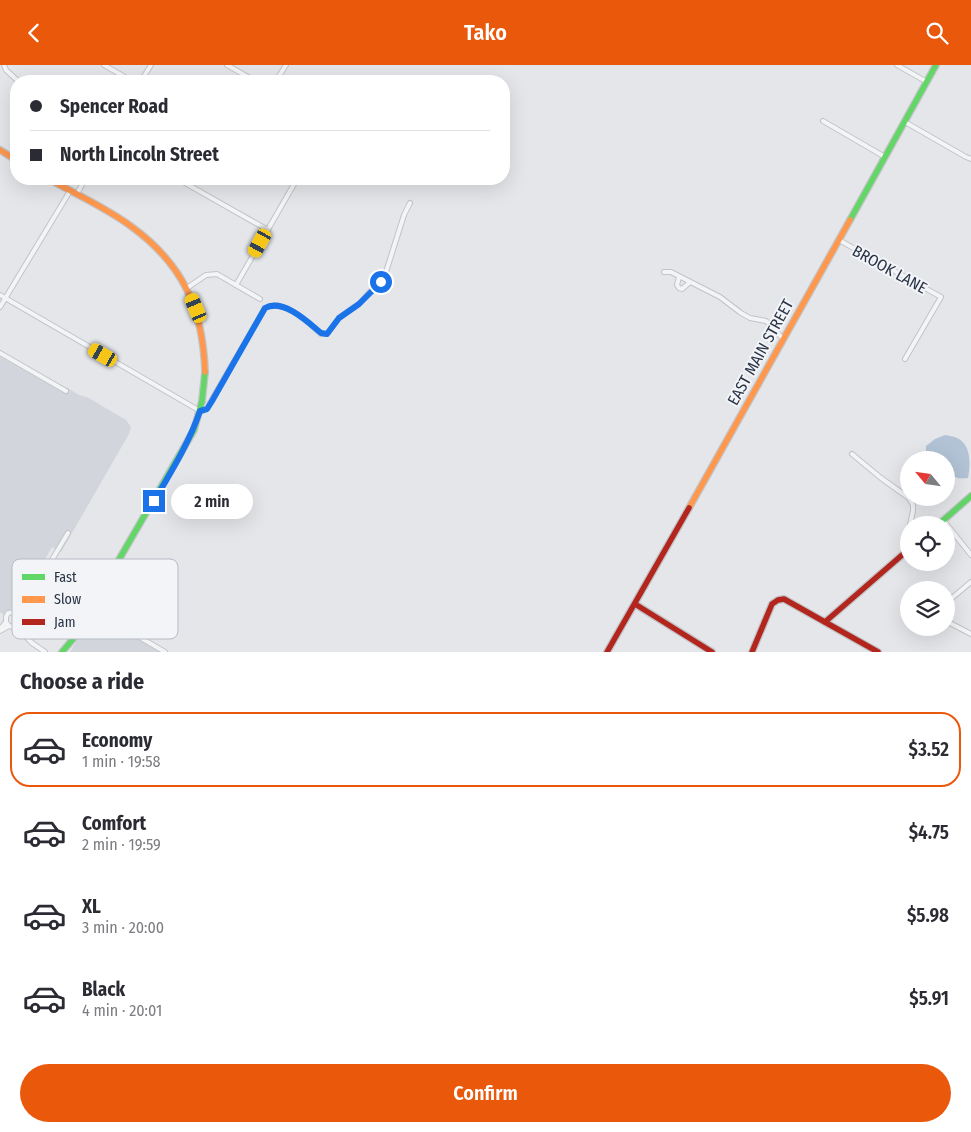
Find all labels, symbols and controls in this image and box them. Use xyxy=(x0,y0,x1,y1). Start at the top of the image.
icon: back xyxy=(20,19,48,47)
text: Tako xyxy=(464,19,507,46)
icon: search xyxy=(923,19,951,47)
text: Spencer Road xyxy=(60,95,168,118)
text: North Lincoln Street xyxy=(60,143,219,166)
car xyxy=(246,226,273,260)
street label: BROOK LANE xyxy=(849,241,930,298)
route start xyxy=(370,271,392,293)
car xyxy=(183,291,208,325)
street label: EAST MAIN STREET xyxy=(723,295,798,409)
car xyxy=(86,341,119,369)
north arrow xyxy=(900,451,955,506)
map controls xyxy=(900,451,955,636)
callout: 2 min xyxy=(172,483,254,519)
route end xyxy=(143,490,165,512)
text: 2 min xyxy=(194,492,230,511)
button: locate xyxy=(900,516,955,571)
legend xyxy=(12,559,178,639)
text: Fast xyxy=(54,569,77,586)
button: layers xyxy=(900,581,955,636)
text: Slow xyxy=(54,591,81,608)
text: Jam xyxy=(54,614,75,631)
text: Choose a ride xyxy=(20,668,144,695)
icon: car xyxy=(22,727,67,772)
text: Economy xyxy=(82,729,152,752)
text: $3.52 xyxy=(909,738,949,761)
text: 1 min · 19:58 xyxy=(82,752,161,771)
icon: car xyxy=(22,810,67,855)
text: Comfort xyxy=(82,812,146,835)
text: $4.75 xyxy=(909,821,949,844)
text: 2 min · 19:59 xyxy=(82,835,161,854)
icon: car xyxy=(22,893,67,938)
text: XL xyxy=(82,895,101,918)
text: $5.98 xyxy=(907,904,949,927)
text: 3 min · 20:00 xyxy=(82,918,164,937)
icon: car xyxy=(22,976,67,1021)
text: Black xyxy=(82,978,125,1001)
text: $5.91 xyxy=(909,987,949,1010)
text: 4 min · 20:01 xyxy=(82,1001,162,1020)
button: Confirm xyxy=(20,1064,951,1122)

